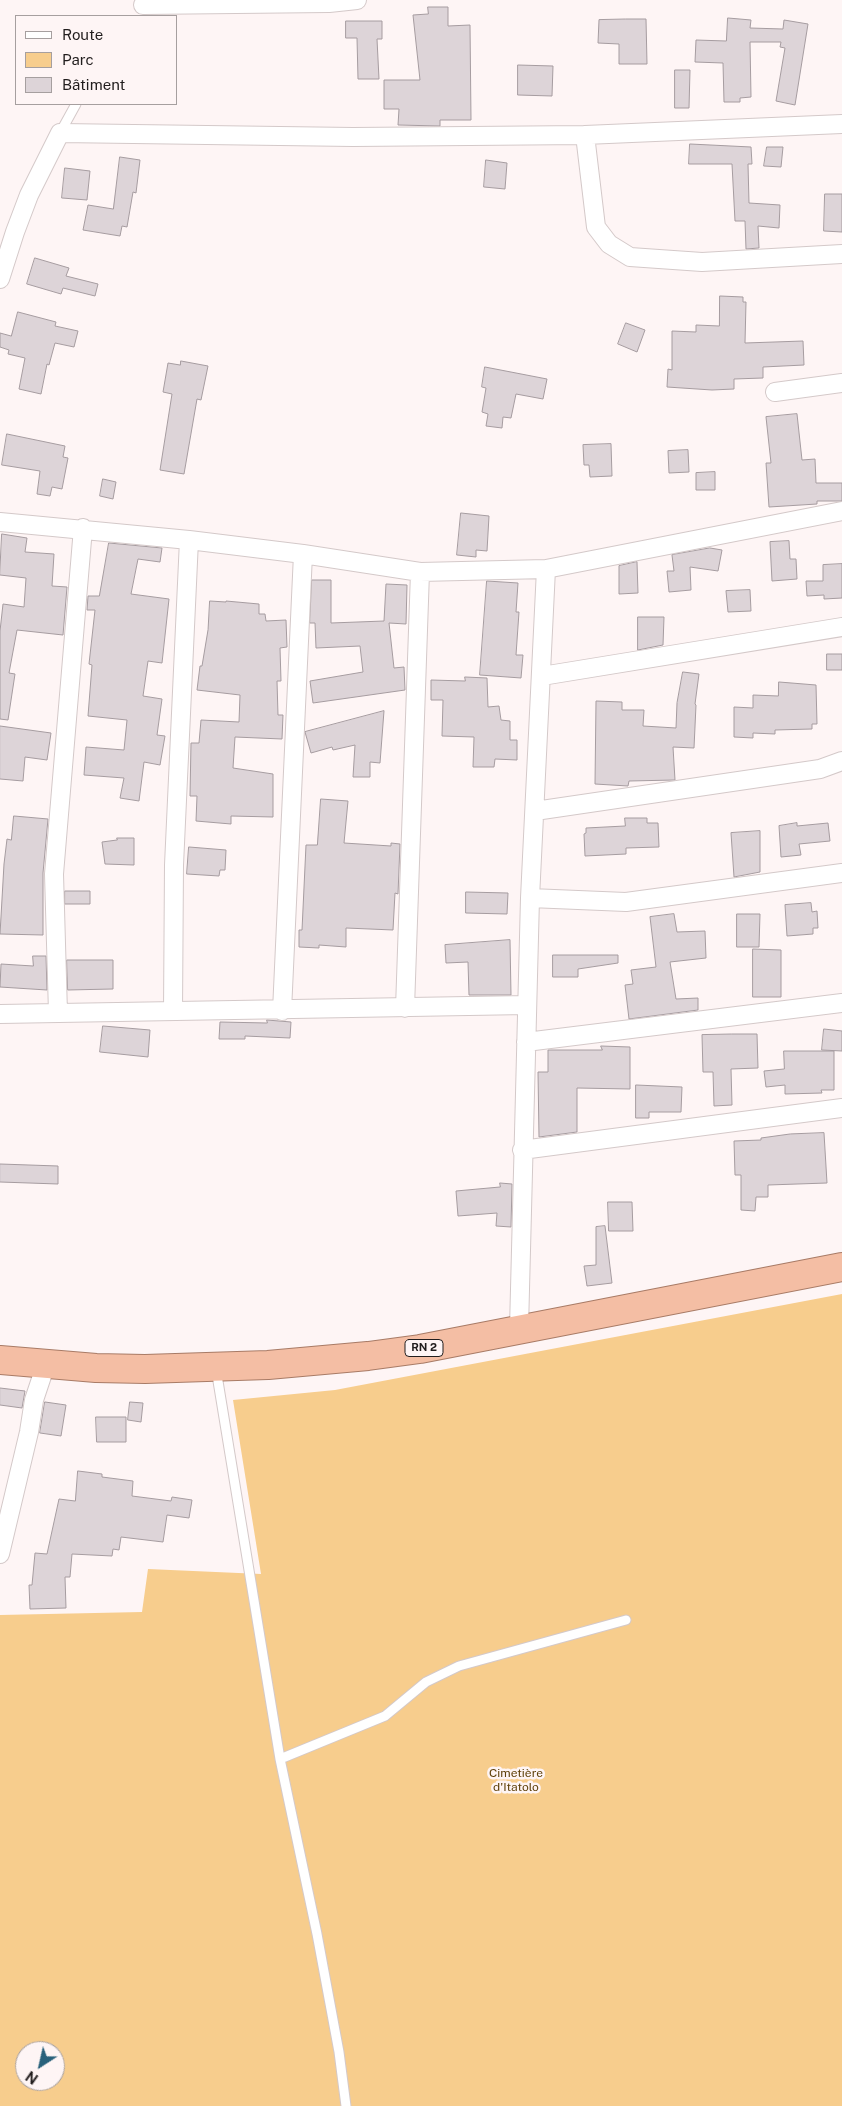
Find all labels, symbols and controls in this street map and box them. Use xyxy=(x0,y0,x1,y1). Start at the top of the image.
legend xyxy=(15,15,178,105)
text: Route xyxy=(62,26,103,43)
text: Parc xyxy=(62,51,94,68)
text: Bâtiment xyxy=(62,76,125,93)
road number: RN 2 xyxy=(405,1340,443,1356)
park label: Cimetière d'Itatolo xyxy=(489,1766,543,1794)
north arrow xyxy=(15,2041,65,2091)
text: N xyxy=(23,2068,41,2087)

